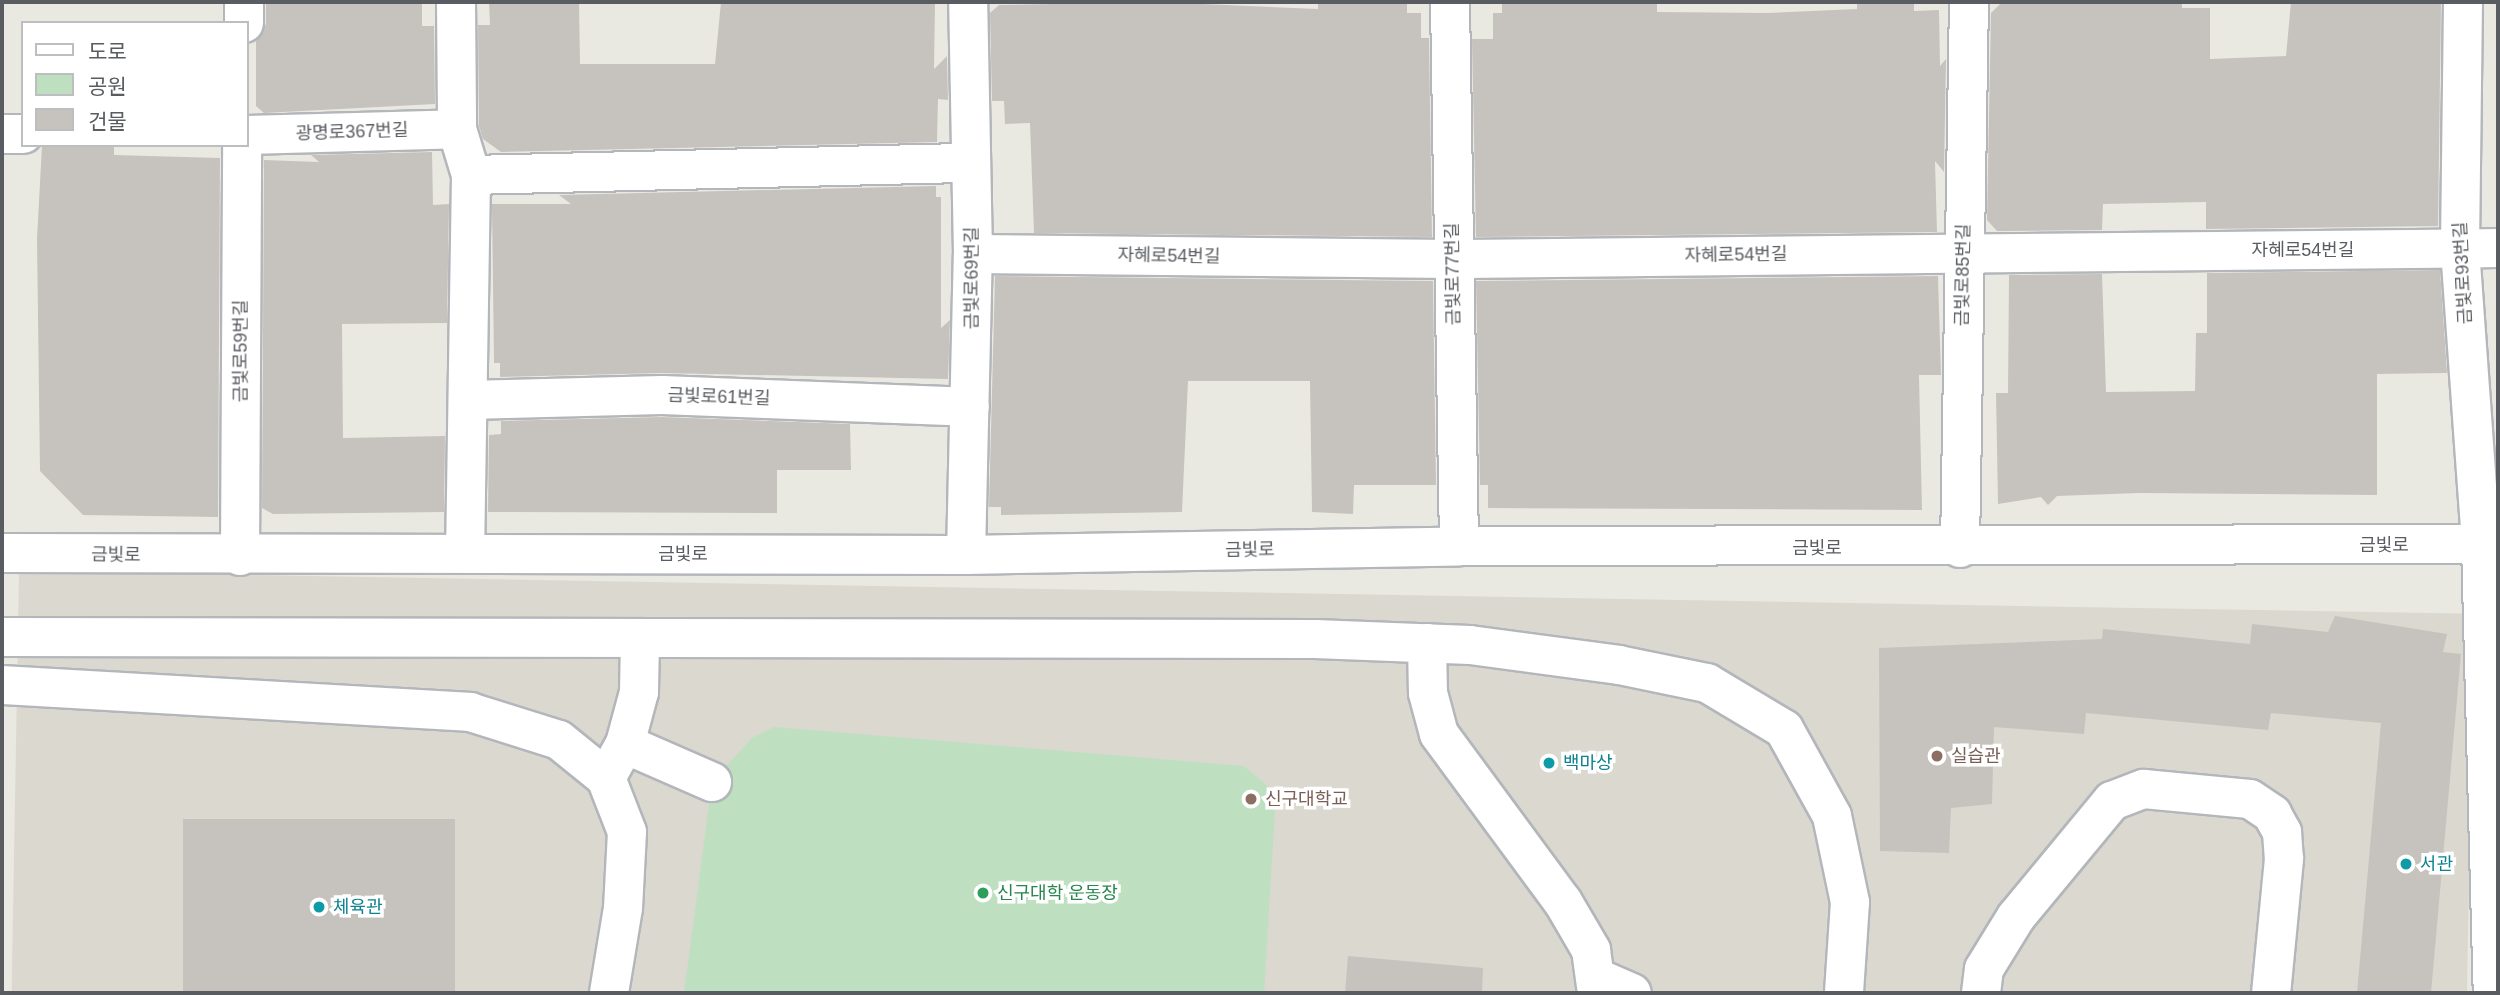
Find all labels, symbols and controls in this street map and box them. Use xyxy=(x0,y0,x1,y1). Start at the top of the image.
legend xyxy=(21,21,248,147)
text: 도로 xyxy=(88,40,127,63)
text: 공원 xyxy=(88,75,127,98)
text: 건물 xyxy=(88,110,127,133)
street label: 광명로367번길 xyxy=(295,119,409,145)
street label: 금빛로93번길 xyxy=(2450,221,2476,325)
street label: 금빛로77번길 xyxy=(1441,222,1465,326)
street label: 금빛로85번길 xyxy=(1951,223,1975,327)
street label: 금빛로69번길 xyxy=(961,227,983,329)
street label: 자혜로54번길 xyxy=(2252,239,2354,261)
street label: 자혜로54번길 xyxy=(1684,243,1788,267)
street label: 자혜로54번길 xyxy=(1117,244,1221,268)
street label: 금빛로59번길 xyxy=(230,300,252,402)
street label: 금빛로61번길 xyxy=(667,384,771,410)
street label: 금빛로 xyxy=(2359,534,2409,556)
street label: 금빛로 xyxy=(1792,537,1842,559)
street label: 금빛로 xyxy=(1225,539,1275,561)
street label: 금빛로 xyxy=(658,543,708,565)
street label: 금빛로 xyxy=(91,544,141,566)
place label: 실습관 xyxy=(1951,745,2001,767)
marker: 실습관 xyxy=(1929,748,1945,764)
place label: 백마상 xyxy=(1563,752,1613,774)
marker: 백마상 xyxy=(1541,755,1557,771)
place label: 신구대학교 xyxy=(1265,788,1348,810)
marker: 신구대학교 xyxy=(1243,791,1259,807)
place label: 서관 xyxy=(2420,853,2453,875)
marker: 서관 xyxy=(2398,856,2414,872)
place label: 신구대학 운동장 xyxy=(997,882,1118,904)
marker: 신구대학 운동장 xyxy=(975,885,991,901)
place label: 체육관 xyxy=(333,896,383,918)
marker: 체육관 xyxy=(311,899,327,915)

